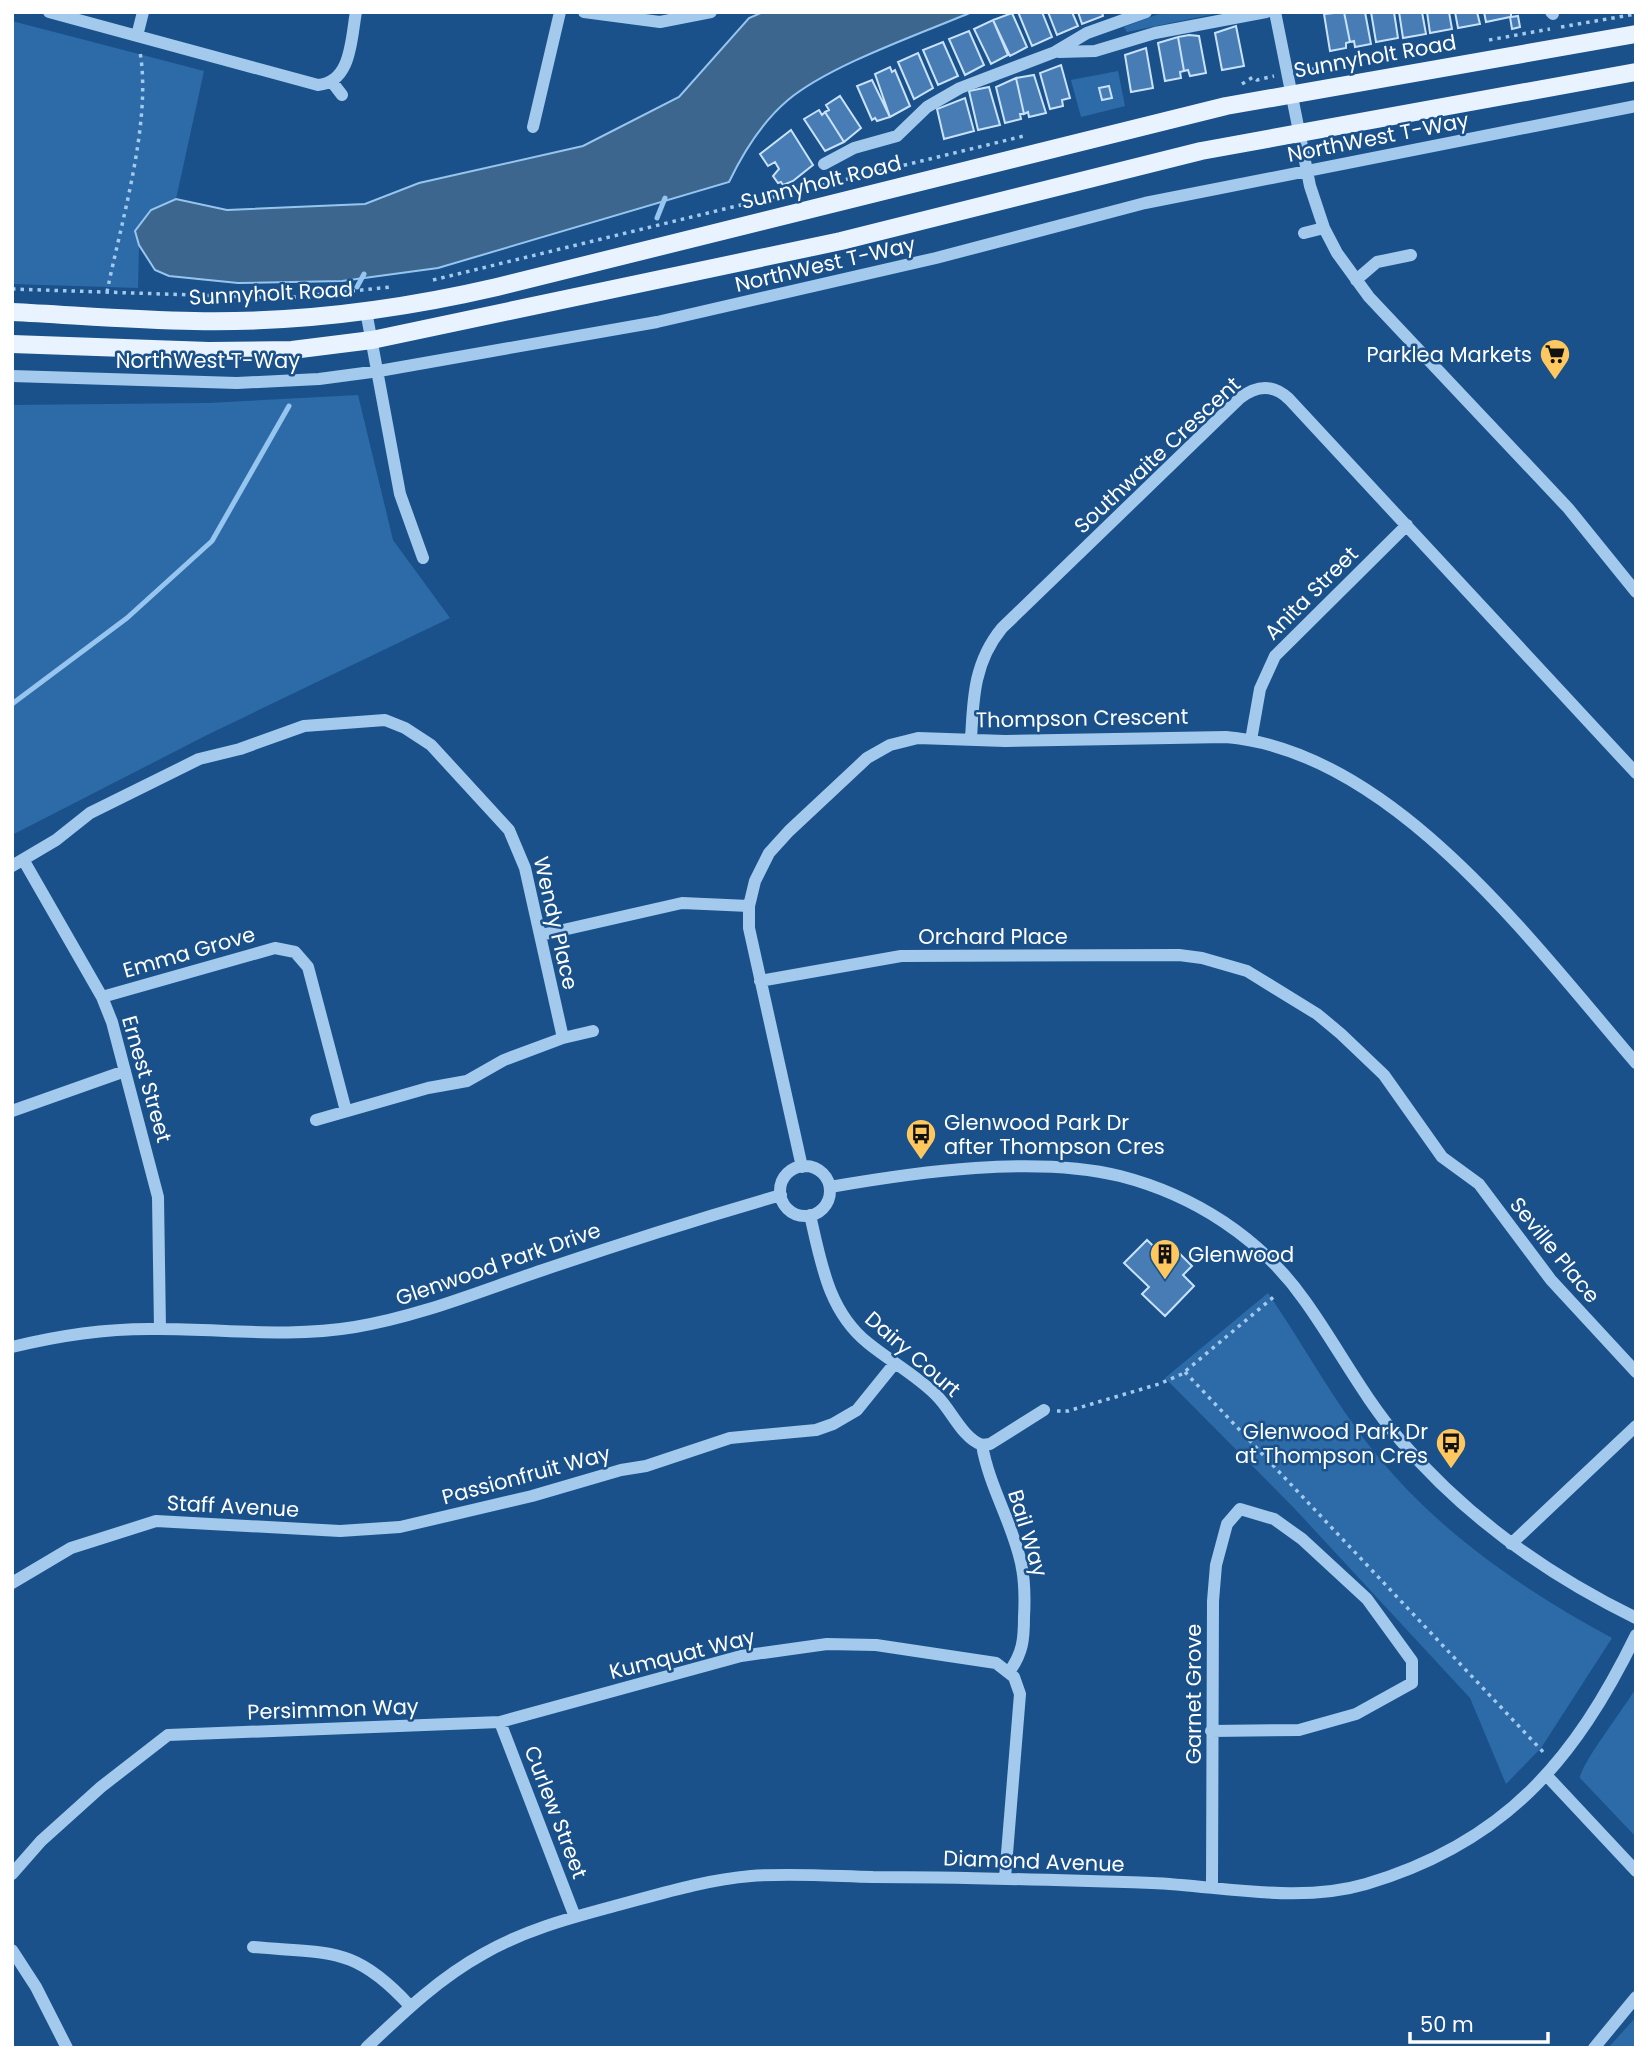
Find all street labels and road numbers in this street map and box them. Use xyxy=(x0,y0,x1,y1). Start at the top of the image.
street label: Sunnyholt Road xyxy=(1292,27,1458,85)
street label: NorthWest T-Way xyxy=(1285,105,1471,169)
street label: Sunnyholt Road xyxy=(738,148,904,216)
street label: NorthWest T-Way xyxy=(732,229,918,299)
street label: Sunnyholt Road xyxy=(188,274,354,312)
street label: NorthWest T-Way xyxy=(116,346,300,375)
street label: Southwaite Crescent xyxy=(1067,370,1247,540)
street label: Anita Street xyxy=(1258,540,1364,646)
street label: Thompson Crescent xyxy=(976,702,1188,734)
street label: Wendy Place xyxy=(527,854,585,992)
street label: Emma Grove xyxy=(120,919,258,985)
street label: Orchard Place xyxy=(918,922,1068,951)
street label: Ernest Street xyxy=(115,1012,179,1146)
street label: Seville Place xyxy=(1503,1191,1607,1309)
street label: Glenwood Park Drive xyxy=(392,1215,604,1313)
street label: Dairy Court xyxy=(859,1304,967,1404)
street label: Passionfruit Way xyxy=(438,1439,614,1511)
street label: Bail Way xyxy=(1001,1486,1055,1580)
street label: Staff Avenue xyxy=(166,1488,300,1524)
street label: Kumquat Way xyxy=(606,1622,758,1686)
street label: Garnet Grove xyxy=(1179,1624,1208,1764)
street label: Persimmon Way xyxy=(247,1692,419,1726)
street label: Curlew Street xyxy=(517,1741,595,1883)
street label: Diamond Avenue xyxy=(943,1843,1125,1879)

